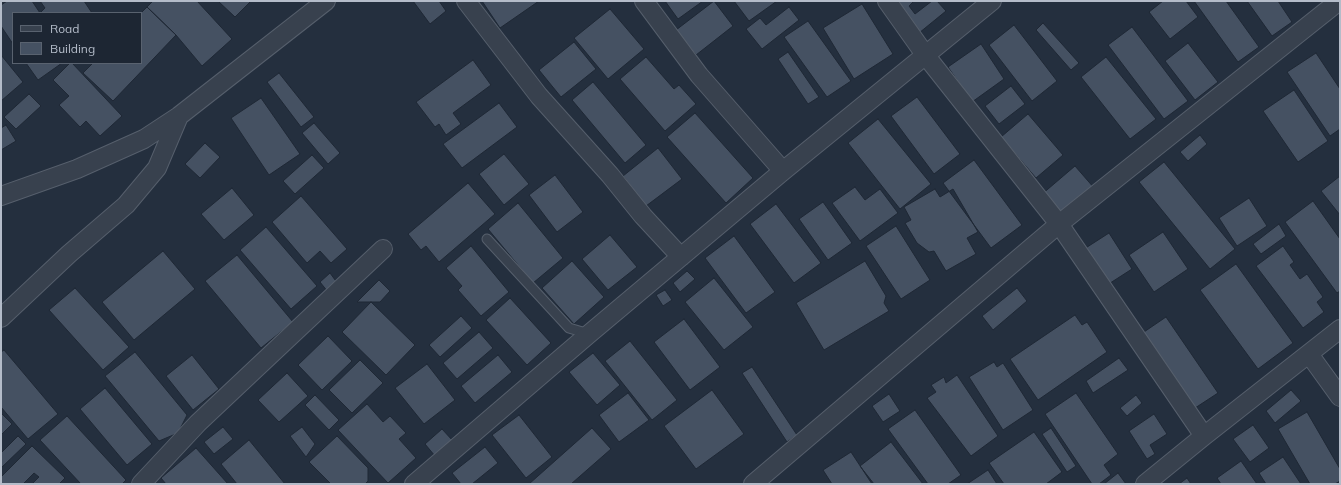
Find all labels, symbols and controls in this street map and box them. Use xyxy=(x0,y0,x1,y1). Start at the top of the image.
legend xyxy=(12,12,142,64)
text: Road xyxy=(50,21,79,36)
text: Building xyxy=(50,41,95,56)

